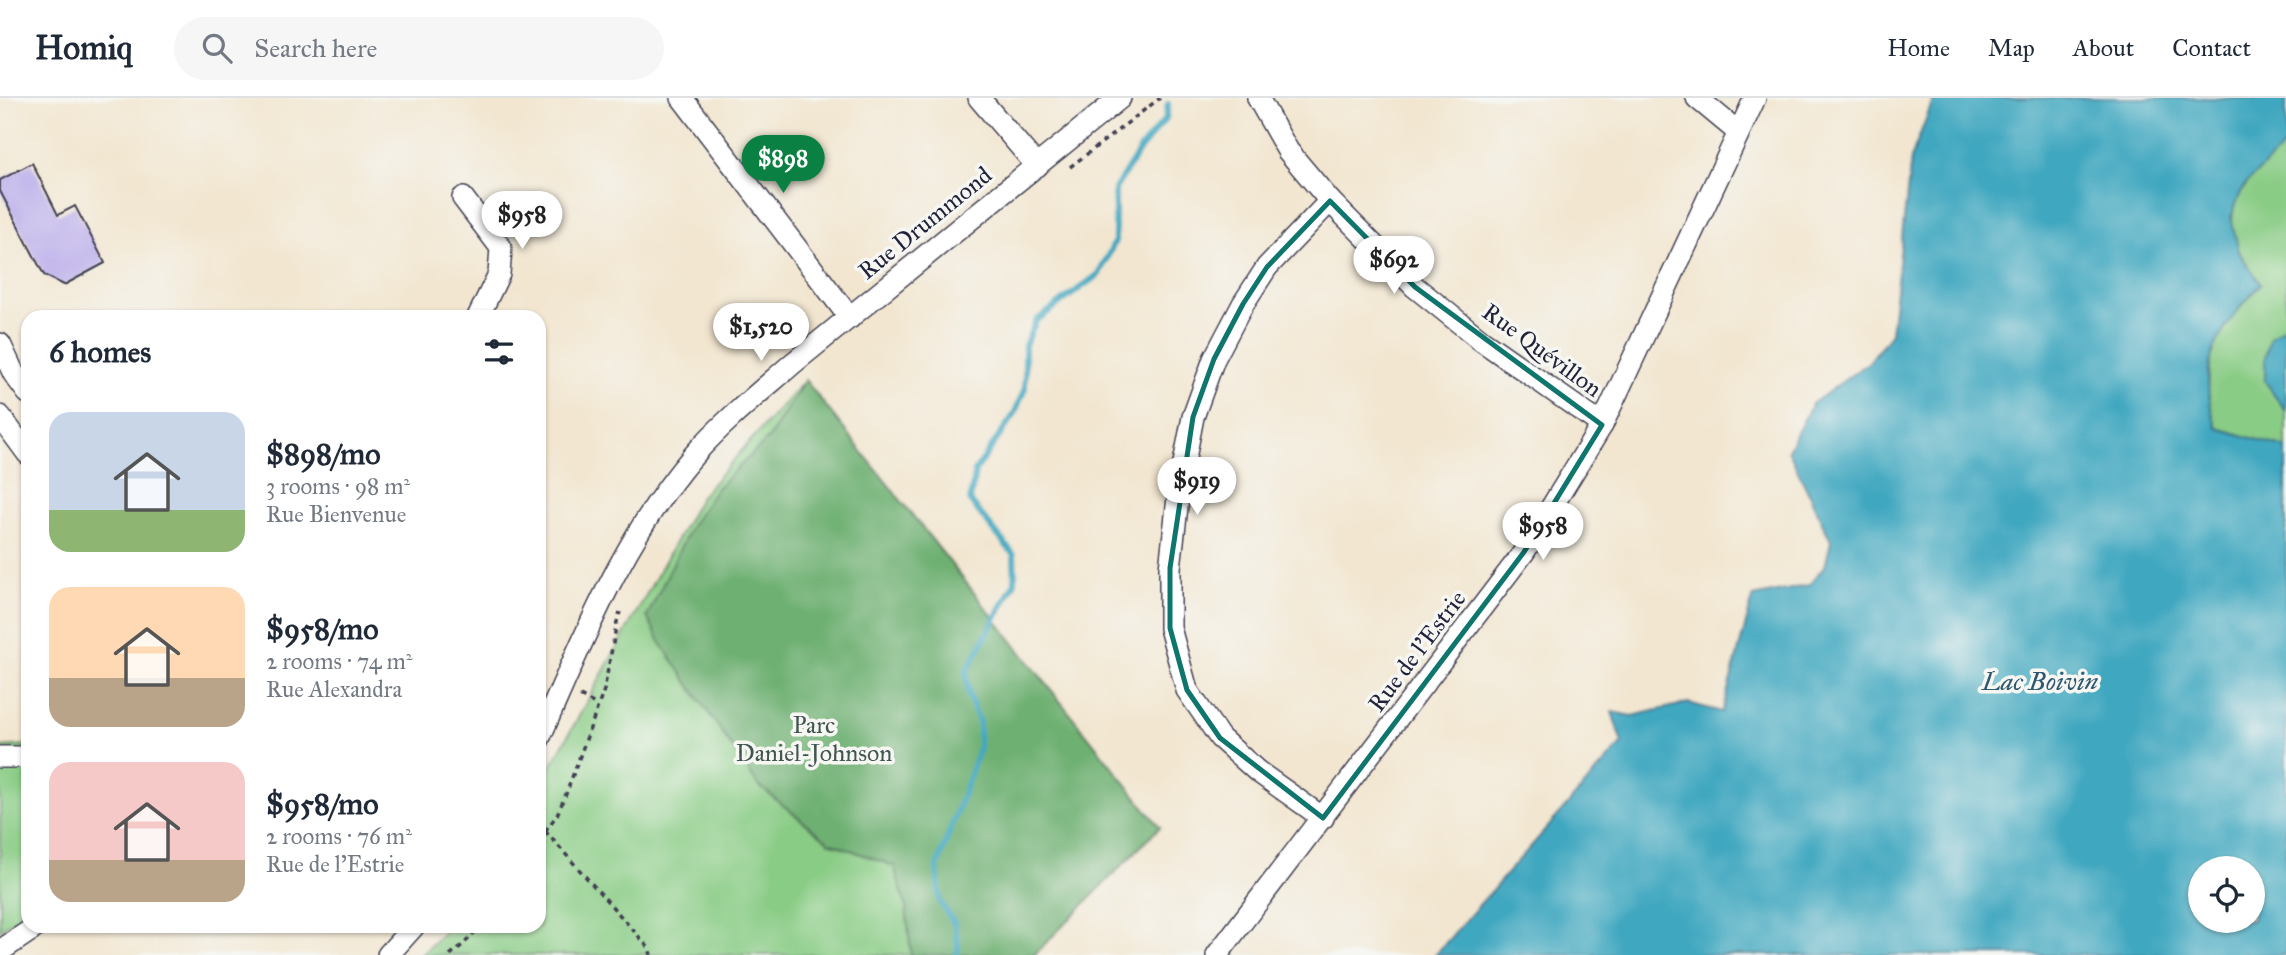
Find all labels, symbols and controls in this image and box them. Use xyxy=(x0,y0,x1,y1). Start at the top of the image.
search box xyxy=(174,17,664,80)
text: Homiq xyxy=(35,28,132,68)
icon: search xyxy=(198,29,236,67)
text: Search here xyxy=(254,32,377,64)
text: Home xyxy=(1887,33,1950,63)
text: Map xyxy=(1988,33,2035,63)
text: About xyxy=(2073,33,2134,63)
text: Contact xyxy=(2172,33,2251,63)
pin: $898 xyxy=(742,136,824,195)
text: $898 xyxy=(758,144,808,172)
street label: Rue Drummond xyxy=(852,160,998,286)
pin: $958 xyxy=(481,192,563,251)
text: $958 xyxy=(497,200,547,228)
pin: $692 xyxy=(1353,236,1435,296)
text: $692 xyxy=(1369,245,1419,273)
street label: Rue Quévillon xyxy=(1476,297,1608,403)
pin: $1,520 xyxy=(704,303,818,363)
text: $1,520 xyxy=(729,312,793,340)
icon: filters xyxy=(480,333,518,371)
text: 6 homes xyxy=(49,334,151,370)
text: $898/mo xyxy=(266,436,381,472)
icon: home xyxy=(105,440,189,524)
pin: $919 xyxy=(1156,458,1238,517)
text: $919 xyxy=(1173,466,1221,494)
text: 3 rooms · 98 m² xyxy=(266,472,410,500)
text: Rue Bienvenue xyxy=(266,500,406,528)
pin: $958 xyxy=(1502,503,1584,562)
text: $958 xyxy=(1518,511,1568,539)
street label: Rue de l'Estrie xyxy=(1362,584,1472,718)
text: $958/mo xyxy=(266,611,379,647)
icon: home xyxy=(105,615,189,699)
text: 2 rooms · 74 m² xyxy=(266,647,412,675)
water label: Lac Boivin xyxy=(1981,665,2099,697)
text: Rue Alexandra xyxy=(266,675,402,703)
park label: Parc Daniel-Johnson xyxy=(736,710,892,768)
text: $958/mo xyxy=(266,786,379,822)
icon: home xyxy=(105,790,189,874)
text: 2 rooms · 76 m² xyxy=(266,822,412,850)
text: Rue de l'Estrie xyxy=(266,850,404,878)
map controls xyxy=(2188,856,2265,933)
button: locate xyxy=(2188,856,2265,933)

